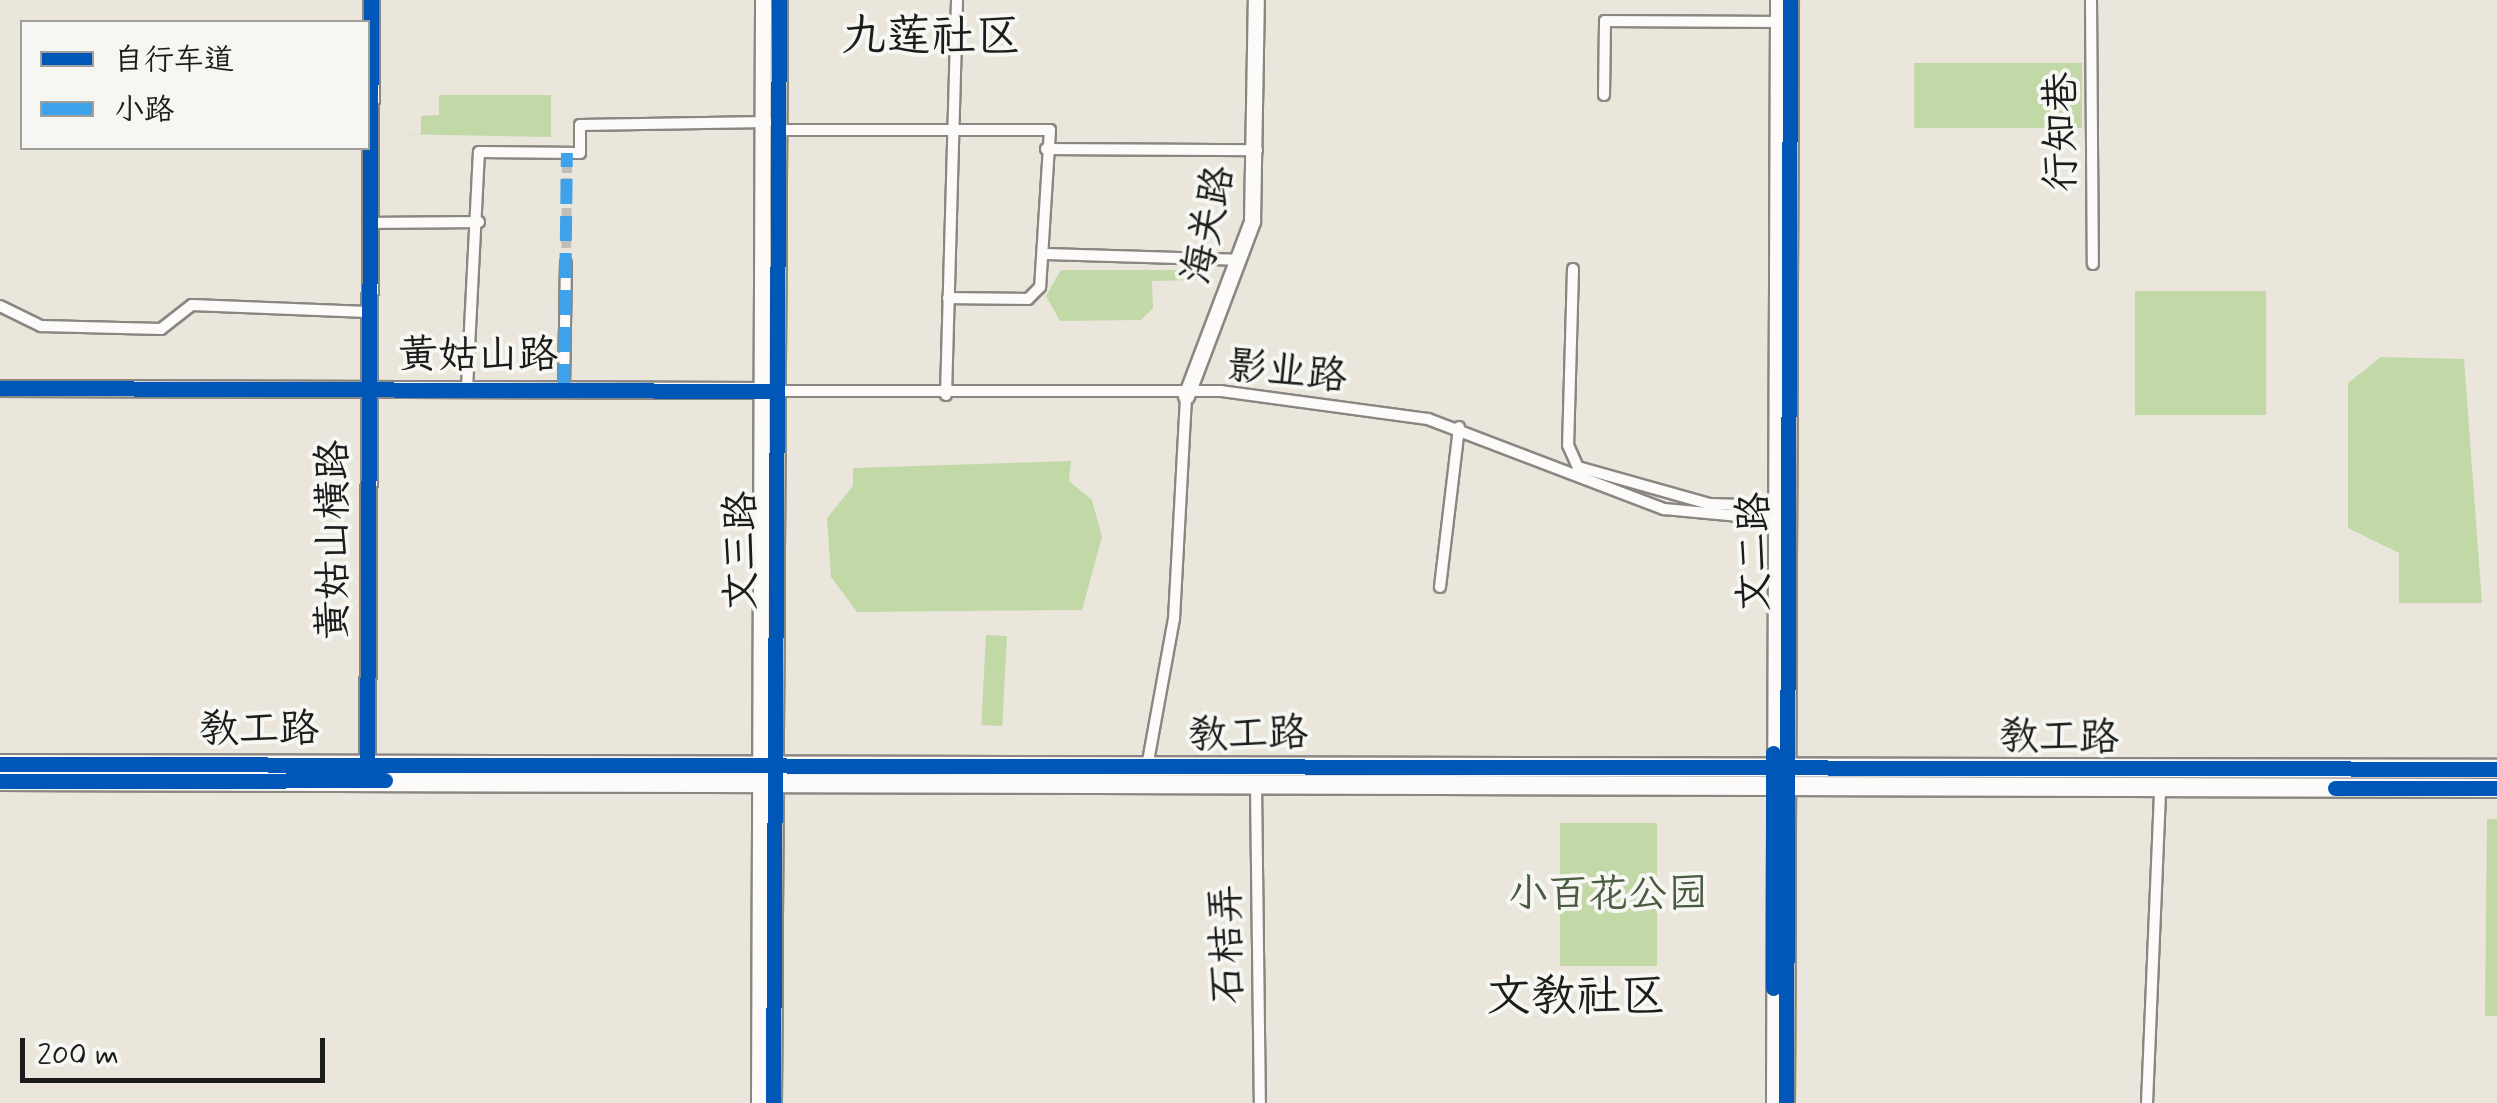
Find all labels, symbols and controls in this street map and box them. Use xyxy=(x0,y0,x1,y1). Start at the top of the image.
district label: 九莲社区 xyxy=(841,11,1021,65)
legend xyxy=(20,20,370,150)
text: 自行车道 xyxy=(114,41,234,80)
street label: 行知巷 xyxy=(2038,72,2086,192)
text: 小路 xyxy=(114,91,174,130)
street label: 海关路 xyxy=(1173,161,1245,289)
street label: 黄姑山路 xyxy=(398,332,558,380)
street label: 影业路 xyxy=(1225,342,1349,402)
street label: 黄姑山横路 xyxy=(310,440,358,640)
street label: 文三路 xyxy=(718,491,766,611)
street label: 文二路 xyxy=(1731,492,1779,612)
street label: 教工路 xyxy=(199,706,319,754)
street label: 教工路 xyxy=(1188,710,1308,760)
street label: 教工路 xyxy=(1999,713,2119,763)
park label: 小百花公园 xyxy=(1508,871,1708,919)
street label: 石桔弄 xyxy=(1203,884,1253,1004)
district label: 文教社区 xyxy=(1486,971,1666,1025)
scale bar xyxy=(25,1018,330,1080)
text: 200 m xyxy=(37,1036,119,1075)

